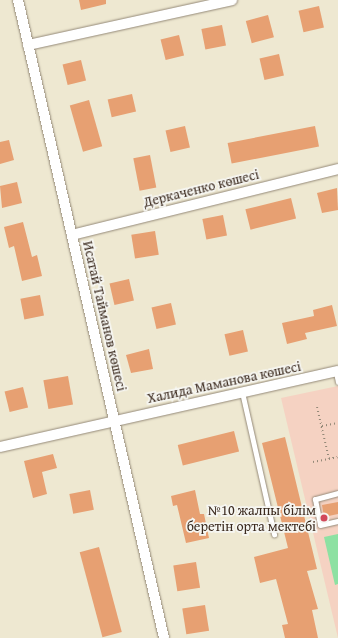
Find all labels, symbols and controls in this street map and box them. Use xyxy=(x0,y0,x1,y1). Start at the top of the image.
street label: Деркаченко көшесі xyxy=(141,166,261,210)
street label: Исатай Тайманов көшесі xyxy=(80,239,130,393)
street label: Халида Маманова көшесі xyxy=(146,357,302,407)
place label: №10 жалпы білім беретін орта мектебі xyxy=(187,502,316,534)
marker: №10 жалпы білім беретін орта мектебі xyxy=(319,513,329,523)

